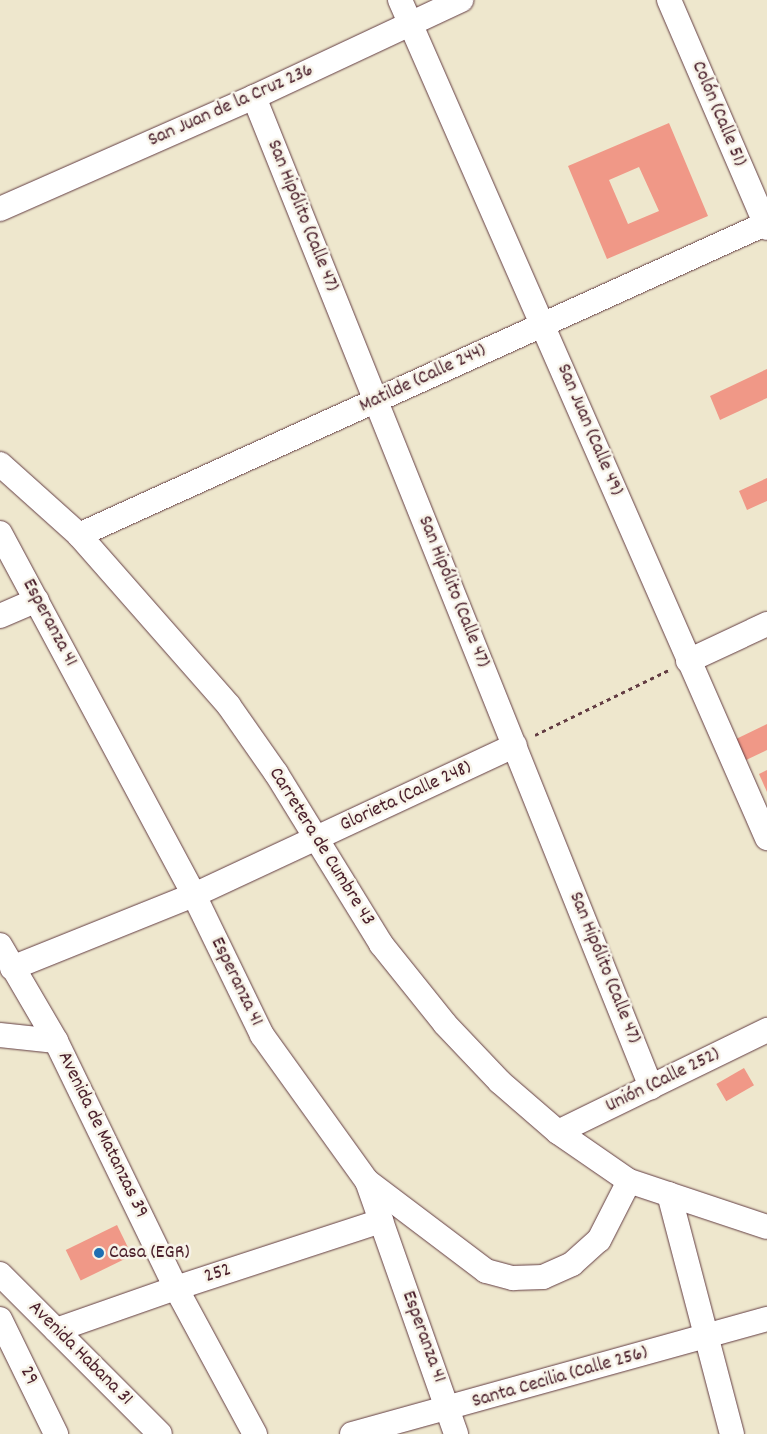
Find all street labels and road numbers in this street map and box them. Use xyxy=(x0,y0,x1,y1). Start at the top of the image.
street label: Colón (Calle 51) xyxy=(685,58,751,170)
street label: San Juan de la Cruz 236 xyxy=(145,59,317,153)
street label: San Hipólito (Calle 47) xyxy=(261,137,343,295)
street label: Matilde (Calle 244) xyxy=(356,339,490,419)
street label: San Juan (Calle 49) xyxy=(550,361,628,499)
street label: San Hipólito (Calle 47) xyxy=(412,513,494,671)
street label: Esperanza 41 xyxy=(16,575,82,671)
street label: Glorieta (Calle 248) xyxy=(336,756,476,838)
street label: Carretera de Cumbre 43 xyxy=(263,763,379,931)
street label: San Hipólito (Calle 47) xyxy=(563,889,645,1047)
street label: Esperanza 41 xyxy=(204,934,268,1030)
street label: Unión (Calle 252) xyxy=(602,1043,724,1119)
street label: Avenida de Matanzas 39 xyxy=(51,1048,153,1222)
street label: 252 xyxy=(202,1258,234,1290)
street label: Esperanza 41 xyxy=(395,1288,451,1386)
street label: Avenida Habana 31 xyxy=(23,1297,137,1411)
street label: Santa Cecilia (Calle 256) xyxy=(469,1341,651,1415)
street label: 29 xyxy=(13,1363,43,1389)

